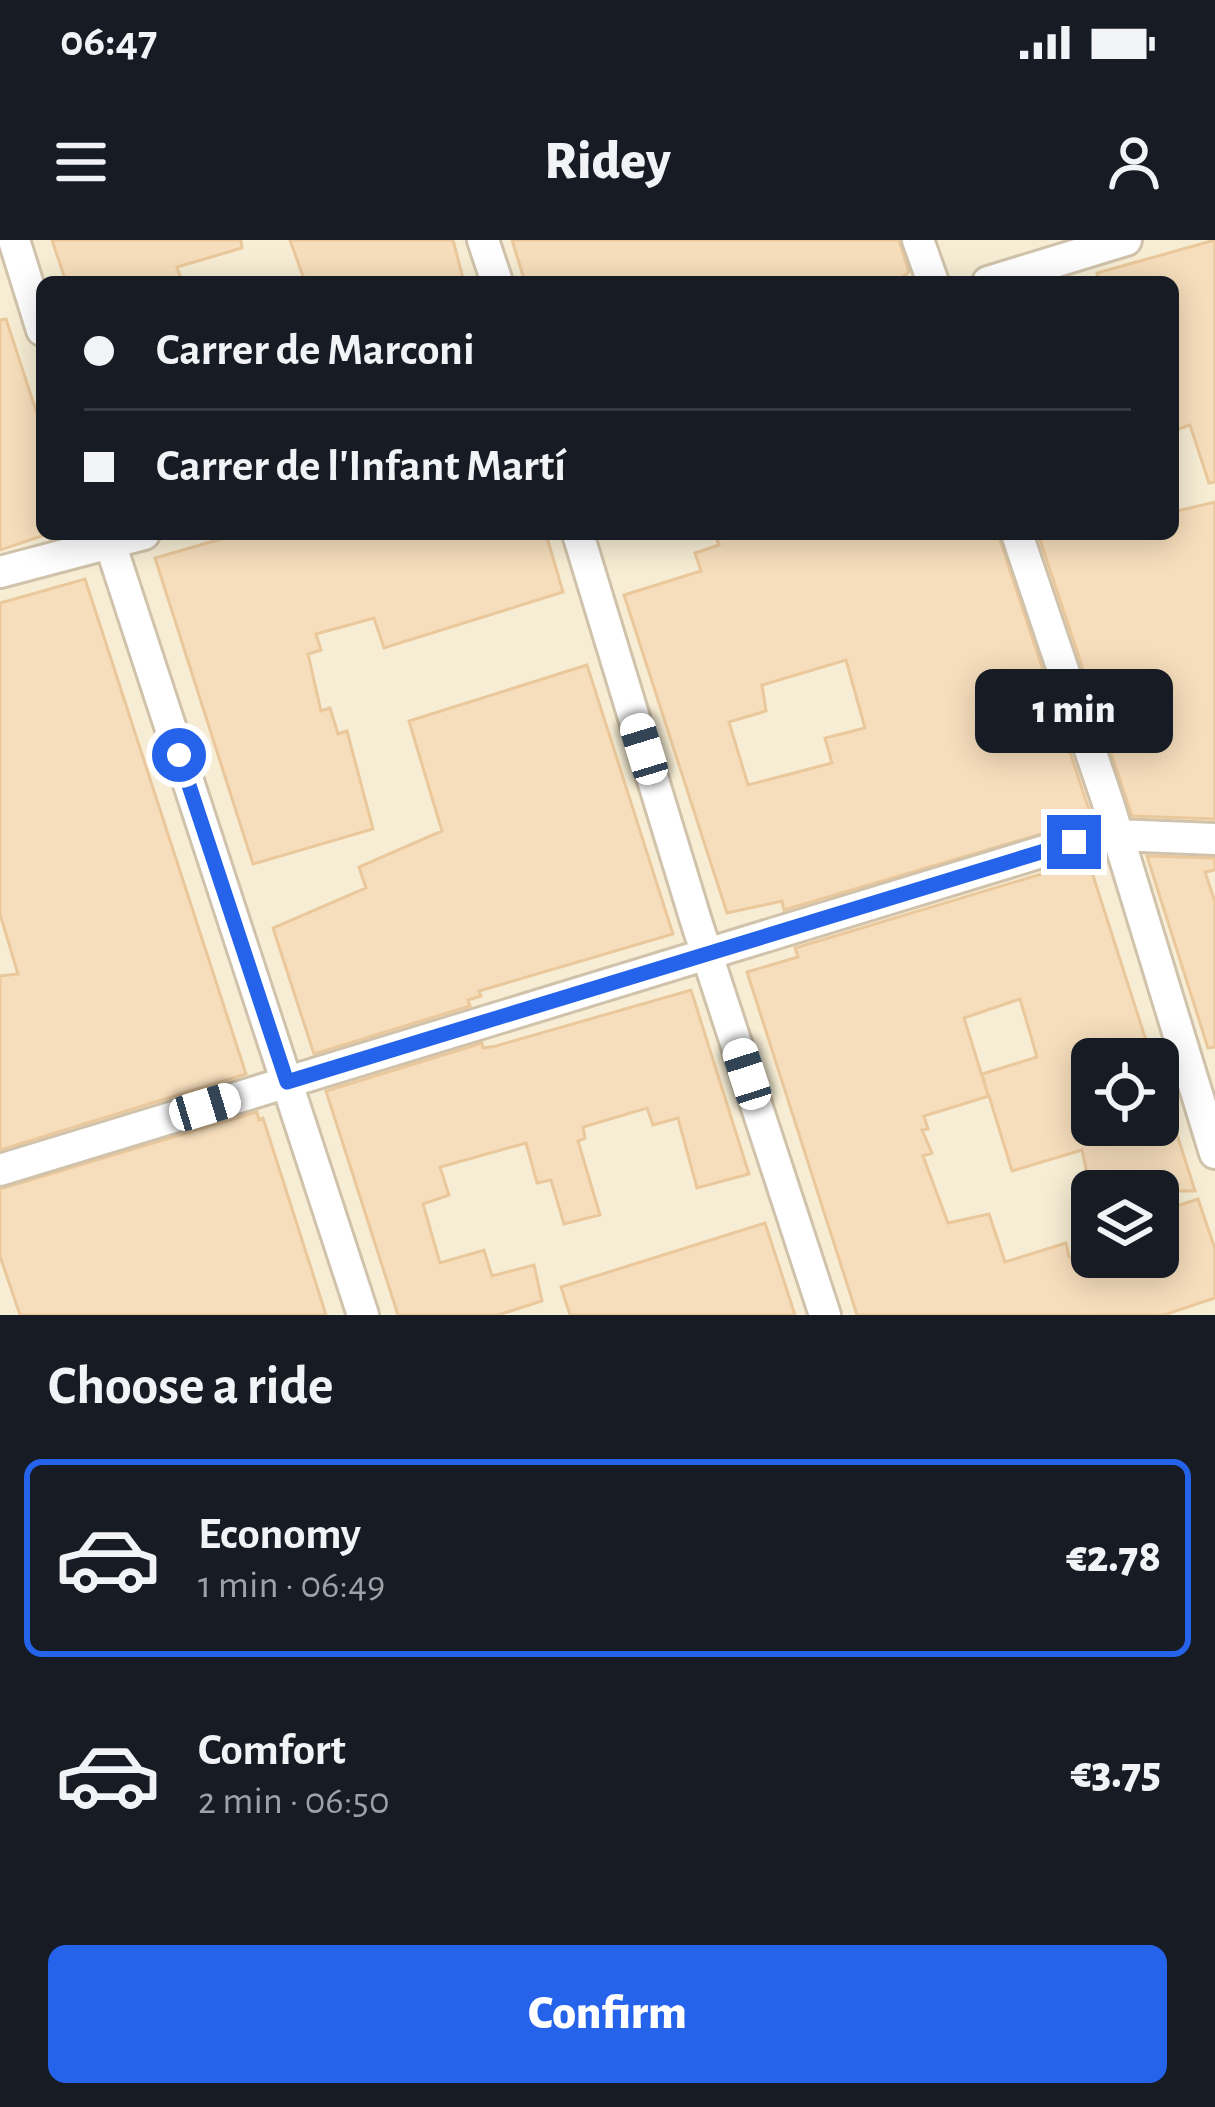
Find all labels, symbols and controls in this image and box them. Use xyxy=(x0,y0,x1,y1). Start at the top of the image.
text: 06:47 xyxy=(60,19,158,64)
icon: menu xyxy=(48,129,114,195)
icon: person xyxy=(1101,129,1167,195)
text: Ridey xyxy=(544,135,671,189)
text: Carrer de Marconi xyxy=(156,328,475,373)
text: Carrer de l'Infant Martí xyxy=(156,444,566,489)
callout: 1 min xyxy=(975,668,1173,752)
text: 1 min xyxy=(1032,691,1116,730)
car xyxy=(616,709,672,789)
route start xyxy=(152,728,206,782)
route end xyxy=(1047,815,1101,869)
car xyxy=(719,1034,775,1114)
map controls xyxy=(1071,1038,1179,1278)
button: locate xyxy=(1071,1038,1179,1146)
car xyxy=(165,1079,245,1135)
button: layers xyxy=(1071,1170,1179,1278)
text: Choose a ride xyxy=(48,1360,334,1414)
icon: car xyxy=(54,1504,162,1612)
text: Economy xyxy=(198,1512,361,1557)
text: €2.78 xyxy=(1066,1535,1161,1580)
text: 1 min · 06:49 xyxy=(198,1566,385,1605)
icon: car xyxy=(54,1720,162,1828)
text: Comfort xyxy=(198,1728,346,1773)
text: €3.75 xyxy=(1071,1751,1161,1796)
text: 2 min · 06:50 xyxy=(198,1782,390,1821)
button: Confirm xyxy=(48,1945,1167,2083)

